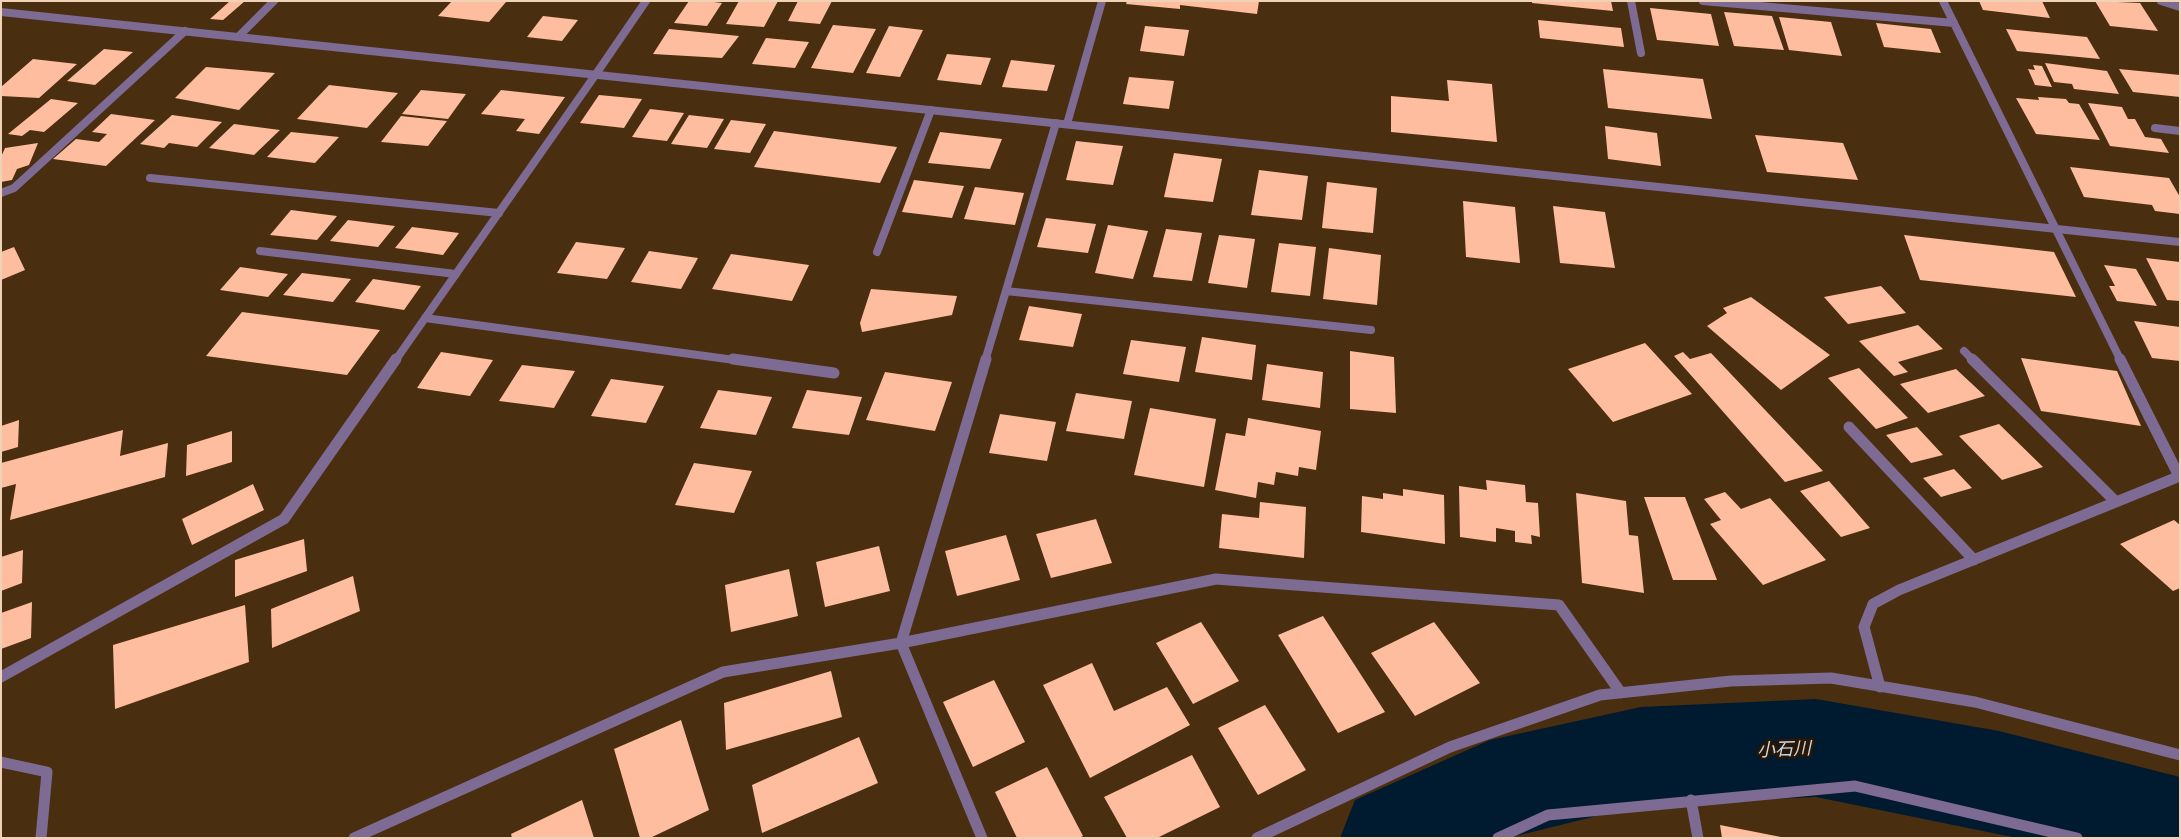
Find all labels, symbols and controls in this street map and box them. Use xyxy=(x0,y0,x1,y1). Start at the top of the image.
water label: 小石川 xyxy=(1757,738,1811,762)

